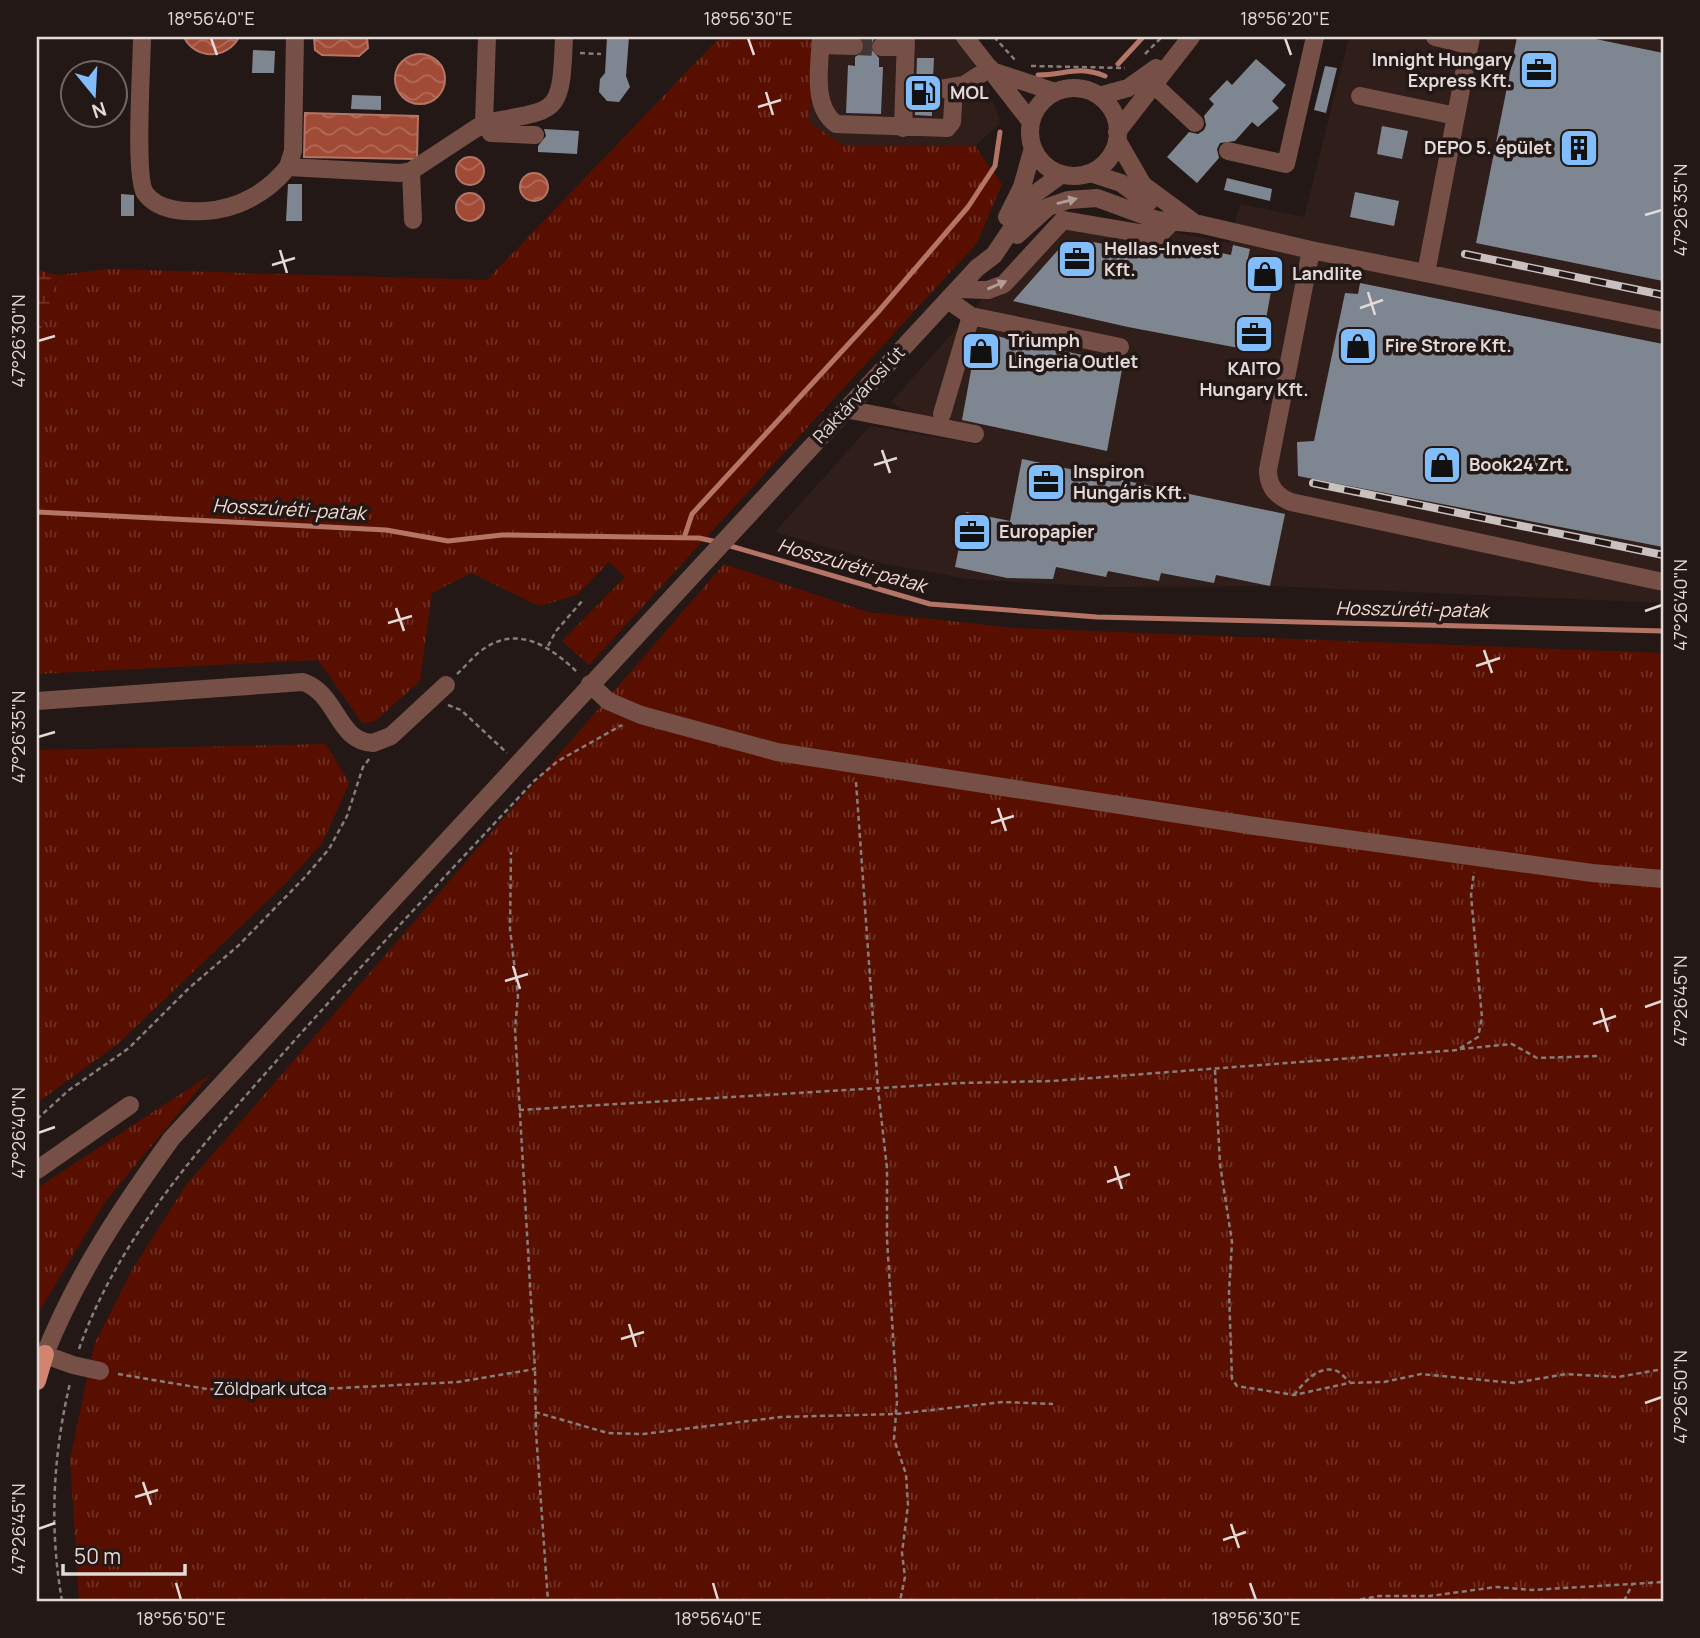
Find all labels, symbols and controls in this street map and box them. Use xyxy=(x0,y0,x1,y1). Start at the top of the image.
text: 18°56'40"E xyxy=(167,6,255,30)
text: 18°56'30"E xyxy=(703,6,793,30)
text: 18°56'20"E xyxy=(1240,6,1330,30)
place label: Innight Hungary Express Kft. xyxy=(1372,47,1512,92)
office icon: Innight Hungary Express Kft. xyxy=(1518,49,1560,91)
north arrow xyxy=(60,60,130,130)
fuel station icon: MOL xyxy=(902,72,944,114)
place label: MOL xyxy=(950,80,989,104)
text: N xyxy=(89,96,110,125)
building icon: DEPO 5. épület xyxy=(1558,127,1600,169)
place label: DEPO 5. épület xyxy=(1424,135,1552,159)
text: 47°26'35"N xyxy=(1668,164,1692,256)
one-way arrow xyxy=(1056,195,1078,206)
place label: Hellas-Invest Kft. xyxy=(1104,236,1220,281)
office icon: Hellas-Invest Kft. xyxy=(1056,238,1098,280)
shop icon: Landlite xyxy=(1244,253,1286,295)
place label: Landlite xyxy=(1292,261,1363,285)
one-way arrow xyxy=(987,279,1007,291)
text: 47°26'30"N xyxy=(6,294,30,388)
office icon: KAITO Hungary Kft. xyxy=(1233,313,1275,355)
shop icon: Fire Strore Kft. xyxy=(1337,325,1379,367)
place label: Triumph Lingeria Outlet xyxy=(1008,328,1138,373)
shop icon: Triumph Lingeria Outlet xyxy=(960,330,1002,372)
place label: Fire Strore Kft. xyxy=(1385,333,1512,357)
street label: Raktárvárosi út xyxy=(807,341,910,448)
place label: KAITO Hungary Kft. xyxy=(1199,356,1309,401)
shop icon: Book24 Zrt. xyxy=(1421,444,1463,486)
place label: Book24 Zrt. xyxy=(1469,452,1570,476)
place label: Inspiron Hungáris Kft. xyxy=(1073,459,1187,504)
office icon: Inspiron Hungáris Kft. xyxy=(1025,461,1067,503)
water label: Hosszúréti-patak xyxy=(212,492,369,526)
office icon: Europapier xyxy=(951,511,993,553)
place label: Europapier xyxy=(999,519,1095,543)
water label: Hosszúréti-patak xyxy=(775,531,932,599)
text: 47°26'40"N xyxy=(1668,559,1692,651)
water label: Hosszúréti-patak xyxy=(1335,595,1491,623)
text: 47°26'35"N xyxy=(6,691,30,783)
text: 47°26'45"N xyxy=(1668,955,1692,1047)
text: 47°26'40"N xyxy=(6,1087,30,1179)
text: 47°26'50"N xyxy=(1668,1350,1692,1444)
street label: Zöldpark utca xyxy=(213,1376,327,1400)
text: 47°26'45"N xyxy=(6,1483,30,1575)
scale bar xyxy=(63,1533,186,1577)
text: 50 m xyxy=(74,1542,121,1570)
text: 18°56'50"E xyxy=(136,1606,226,1630)
text: 18°56'40"E xyxy=(674,1606,762,1630)
text: 18°56'30"E xyxy=(1211,1606,1301,1630)

